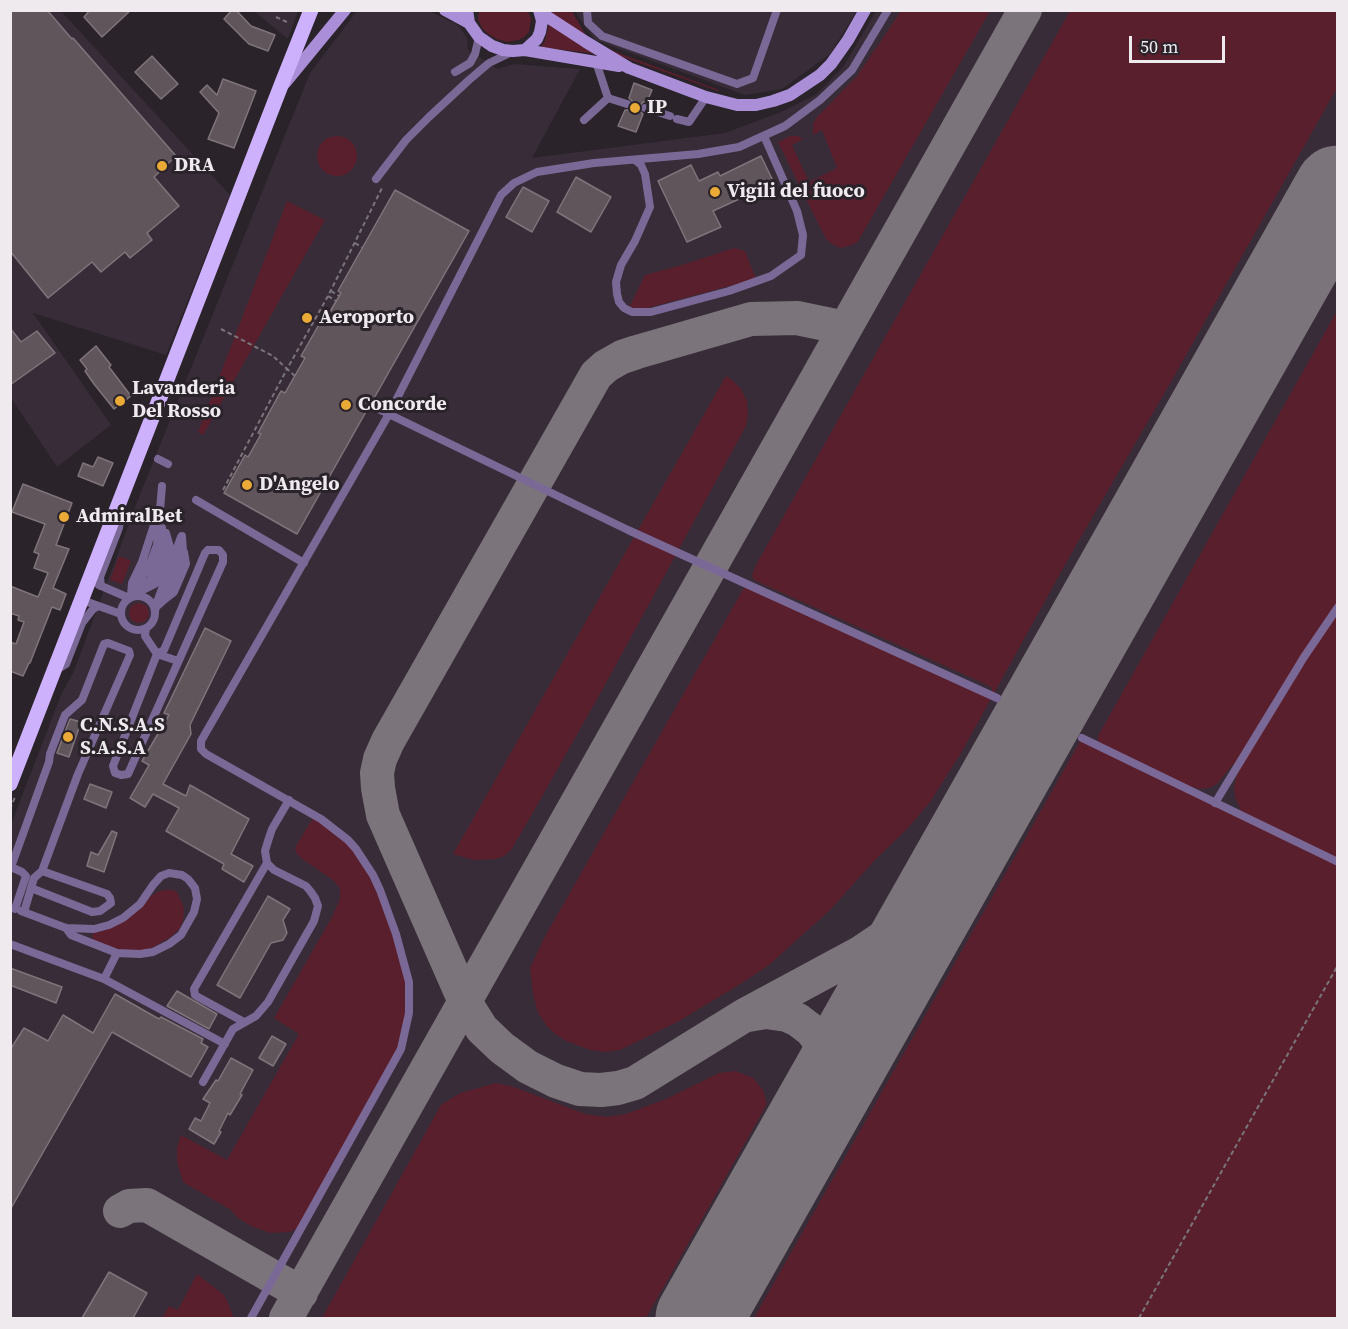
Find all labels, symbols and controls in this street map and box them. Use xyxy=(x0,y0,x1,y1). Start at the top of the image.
scale bar xyxy=(1132,24,1228,62)
text: 50 m xyxy=(1140,34,1178,59)
place label: IP xyxy=(647,96,667,120)
marker: IP xyxy=(628,101,642,115)
place label: DRA xyxy=(174,154,215,178)
marker: DRA xyxy=(155,159,169,173)
place label: Vigili del fuoco xyxy=(727,180,865,204)
marker: Vigili del fuoco xyxy=(708,185,722,199)
place label: Aeroporto xyxy=(319,306,414,330)
marker: Aeroporto xyxy=(300,311,314,325)
place label: Lavanderia Del Rosso xyxy=(132,377,235,424)
place label: Concorde xyxy=(358,393,447,417)
marker: Lavanderia Del Rosso xyxy=(113,394,127,408)
marker: Concorde xyxy=(339,398,353,412)
place label: D'Angelo xyxy=(259,473,339,497)
marker: D'Angelo xyxy=(240,478,254,492)
place label: AdmiralBet xyxy=(76,505,182,529)
marker: AdmiralBet xyxy=(57,510,71,524)
place label: C.N.S.A.S S.A.S.A xyxy=(80,714,165,761)
marker: C.N.S.A.S S.A.S.A xyxy=(61,730,75,744)

